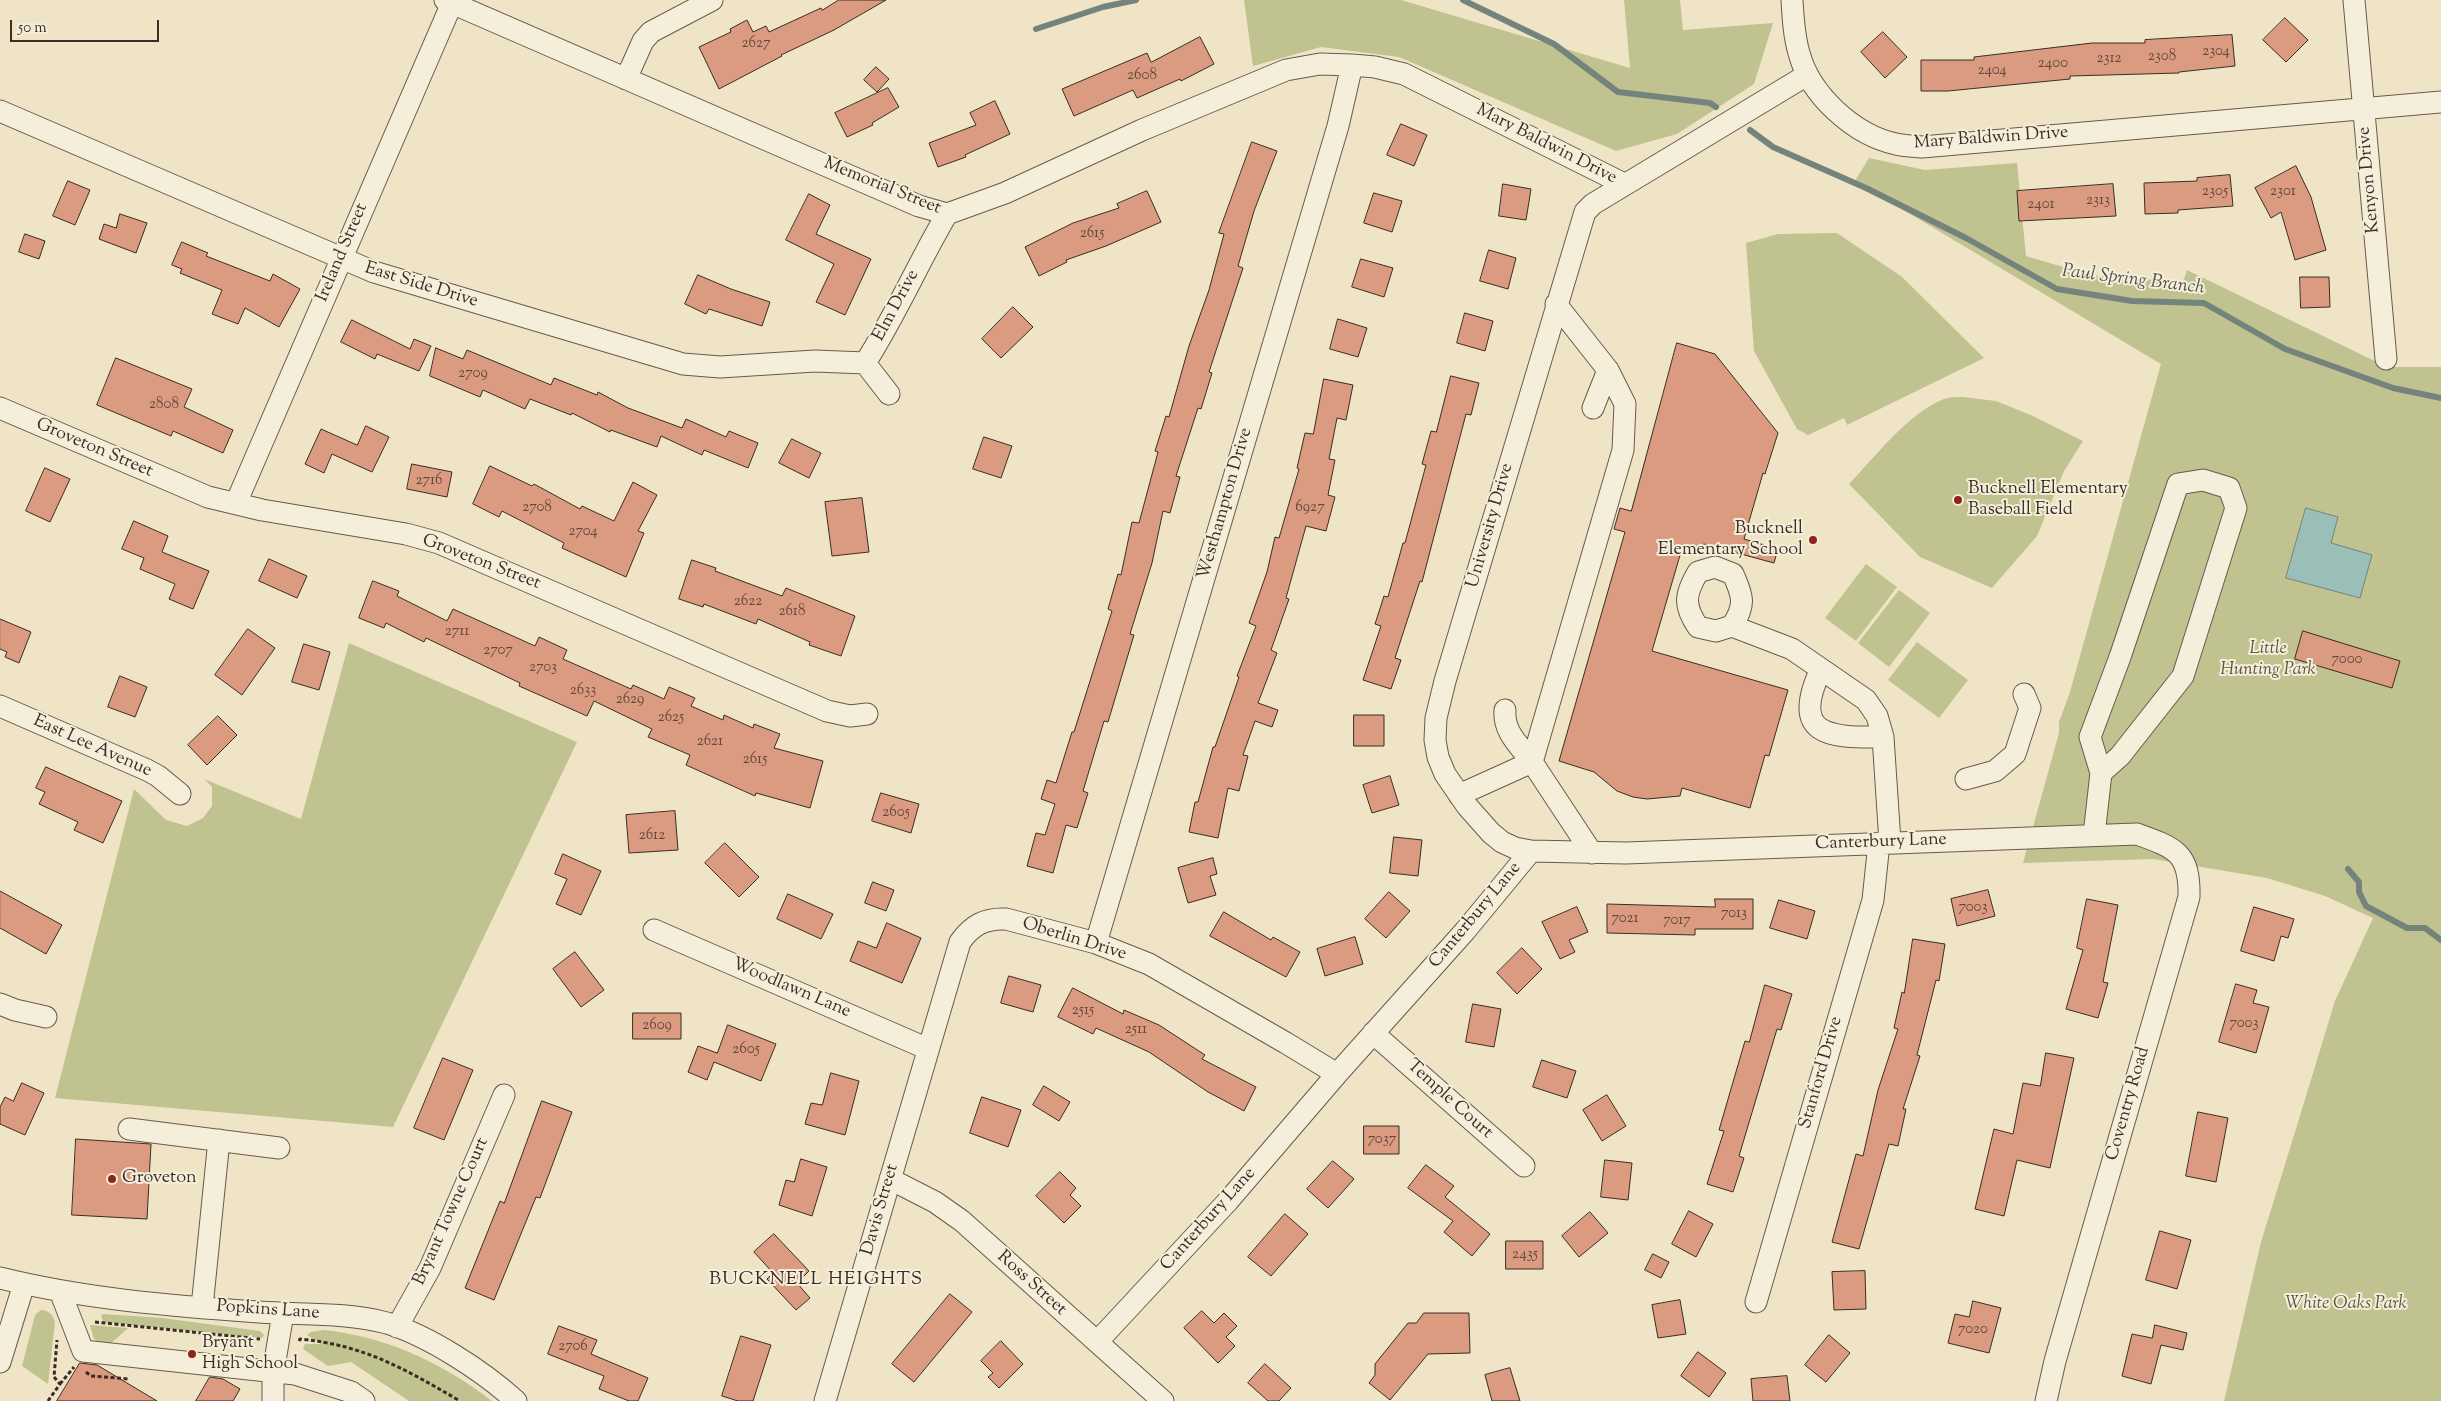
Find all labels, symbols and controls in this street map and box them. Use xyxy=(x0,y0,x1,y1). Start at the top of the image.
scale bar xyxy=(12,10,161,42)
text: 50 m xyxy=(18,18,47,39)
house number: 2627 xyxy=(742,35,770,53)
house number: 2304 xyxy=(2202,43,2230,61)
house number: 2308 xyxy=(2148,48,2176,66)
house number: 2312 xyxy=(2096,50,2122,68)
house number: 2400 xyxy=(2038,55,2068,73)
house number: 2404 xyxy=(1977,62,2007,80)
house number: 2608 xyxy=(1127,67,1157,85)
street label: Mary Baldwin Drive xyxy=(1472,100,1620,190)
street label: Mary Baldwin Drive xyxy=(1913,123,2069,155)
street label: Kenyon Drive xyxy=(2355,126,2385,234)
street label: Memorial Street xyxy=(820,154,944,220)
house number: 2305 xyxy=(2202,183,2228,201)
house number: 2301 xyxy=(2270,183,2296,201)
house number: 2313 xyxy=(2086,192,2110,210)
house number: 2401 xyxy=(2027,196,2055,214)
street label: Ireland Street xyxy=(313,200,373,306)
house number: 2615 xyxy=(1080,225,1104,243)
street label: East Side Drive xyxy=(362,258,480,314)
water label: Paul Spring Branch xyxy=(2060,261,2206,301)
street label: Elm Drive xyxy=(869,267,925,345)
house number: 2709 xyxy=(458,365,488,383)
house number: 2808 xyxy=(149,396,179,414)
street label: Groveton Street xyxy=(32,415,156,483)
street label: Westhampton Drive xyxy=(1194,426,1258,582)
street label: University Drive xyxy=(1463,461,1519,591)
house number: 2716 xyxy=(415,472,443,490)
place label: Bucknell Elementary Baseball Field xyxy=(1968,479,2128,522)
marker: Bucknell Elementary Baseball Field xyxy=(1952,494,1964,506)
house number: 2708 xyxy=(522,499,552,517)
house number: 6927 xyxy=(1295,499,1325,517)
place label: Bucknell Elementary School xyxy=(1658,519,1803,562)
house number: 2704 xyxy=(568,523,598,541)
street label: Groveton Street xyxy=(419,531,543,595)
marker: Bucknell Elementary School xyxy=(1807,534,1819,546)
house number: 2622 xyxy=(734,593,762,611)
house number: 2618 xyxy=(779,603,805,621)
house number: 2711 xyxy=(445,623,469,641)
park label: Little Hunting Park xyxy=(2220,639,2316,682)
house number: 2707 xyxy=(483,642,513,660)
house number: 7000 xyxy=(2331,651,2363,669)
house number: 2703 xyxy=(529,659,557,677)
house number: 2633 xyxy=(570,682,596,700)
house number: 2629 xyxy=(616,691,644,709)
house number: 2625 xyxy=(658,709,684,727)
street label: East Lee Avenue xyxy=(29,711,155,783)
house number: 2621 xyxy=(697,733,723,751)
house number: 2615 xyxy=(743,751,767,769)
house number: 2605 xyxy=(882,804,910,822)
house number: 2612 xyxy=(639,827,665,845)
street label: Canterbury Lane xyxy=(1815,830,1947,856)
street label: Canterbury Lane xyxy=(1425,859,1527,973)
house number: 7003 xyxy=(1958,899,1988,917)
house number: 7013 xyxy=(1721,905,1747,923)
house number: 7021 xyxy=(1611,910,1639,928)
house number: 7017 xyxy=(1663,912,1691,930)
street label: Oberlin Drive xyxy=(1019,914,1129,966)
street label: Woodlawn Lane xyxy=(728,954,854,1024)
house number: 2515 xyxy=(1072,1002,1094,1020)
street label: Stanford Drive xyxy=(1796,1014,1848,1132)
house number: 7003 xyxy=(2229,1015,2259,1033)
house number: 2609 xyxy=(642,1017,672,1035)
house number: 2511 xyxy=(1125,1021,1147,1039)
house number: 2605 xyxy=(732,1041,760,1059)
street label: Coventry Road xyxy=(2102,1045,2156,1163)
street label: Temple Court xyxy=(1402,1056,1496,1144)
house number: 7037 xyxy=(1368,1131,1396,1149)
street label: Bryant Towne Court xyxy=(410,1135,494,1289)
street label: Davis Street xyxy=(858,1162,904,1258)
street label: Canterbury Lane xyxy=(1157,1164,1261,1276)
place label: Groveton xyxy=(122,1168,197,1190)
marker: Groveton xyxy=(106,1173,118,1185)
house number: 2435 xyxy=(1512,1246,1538,1264)
street label: Ross Street xyxy=(992,1247,1070,1321)
district label: BUCKNELL HEIGHTS xyxy=(707,1270,925,1292)
park label: White Oaks Park xyxy=(2285,1294,2407,1316)
street label: Popkins Lane xyxy=(216,1297,320,1325)
house number: 7020 xyxy=(1958,1321,1988,1339)
place label: Bryant High School xyxy=(202,1333,298,1376)
house number: 2706 xyxy=(558,1338,588,1356)
marker: Bryant High School xyxy=(186,1348,198,1360)

